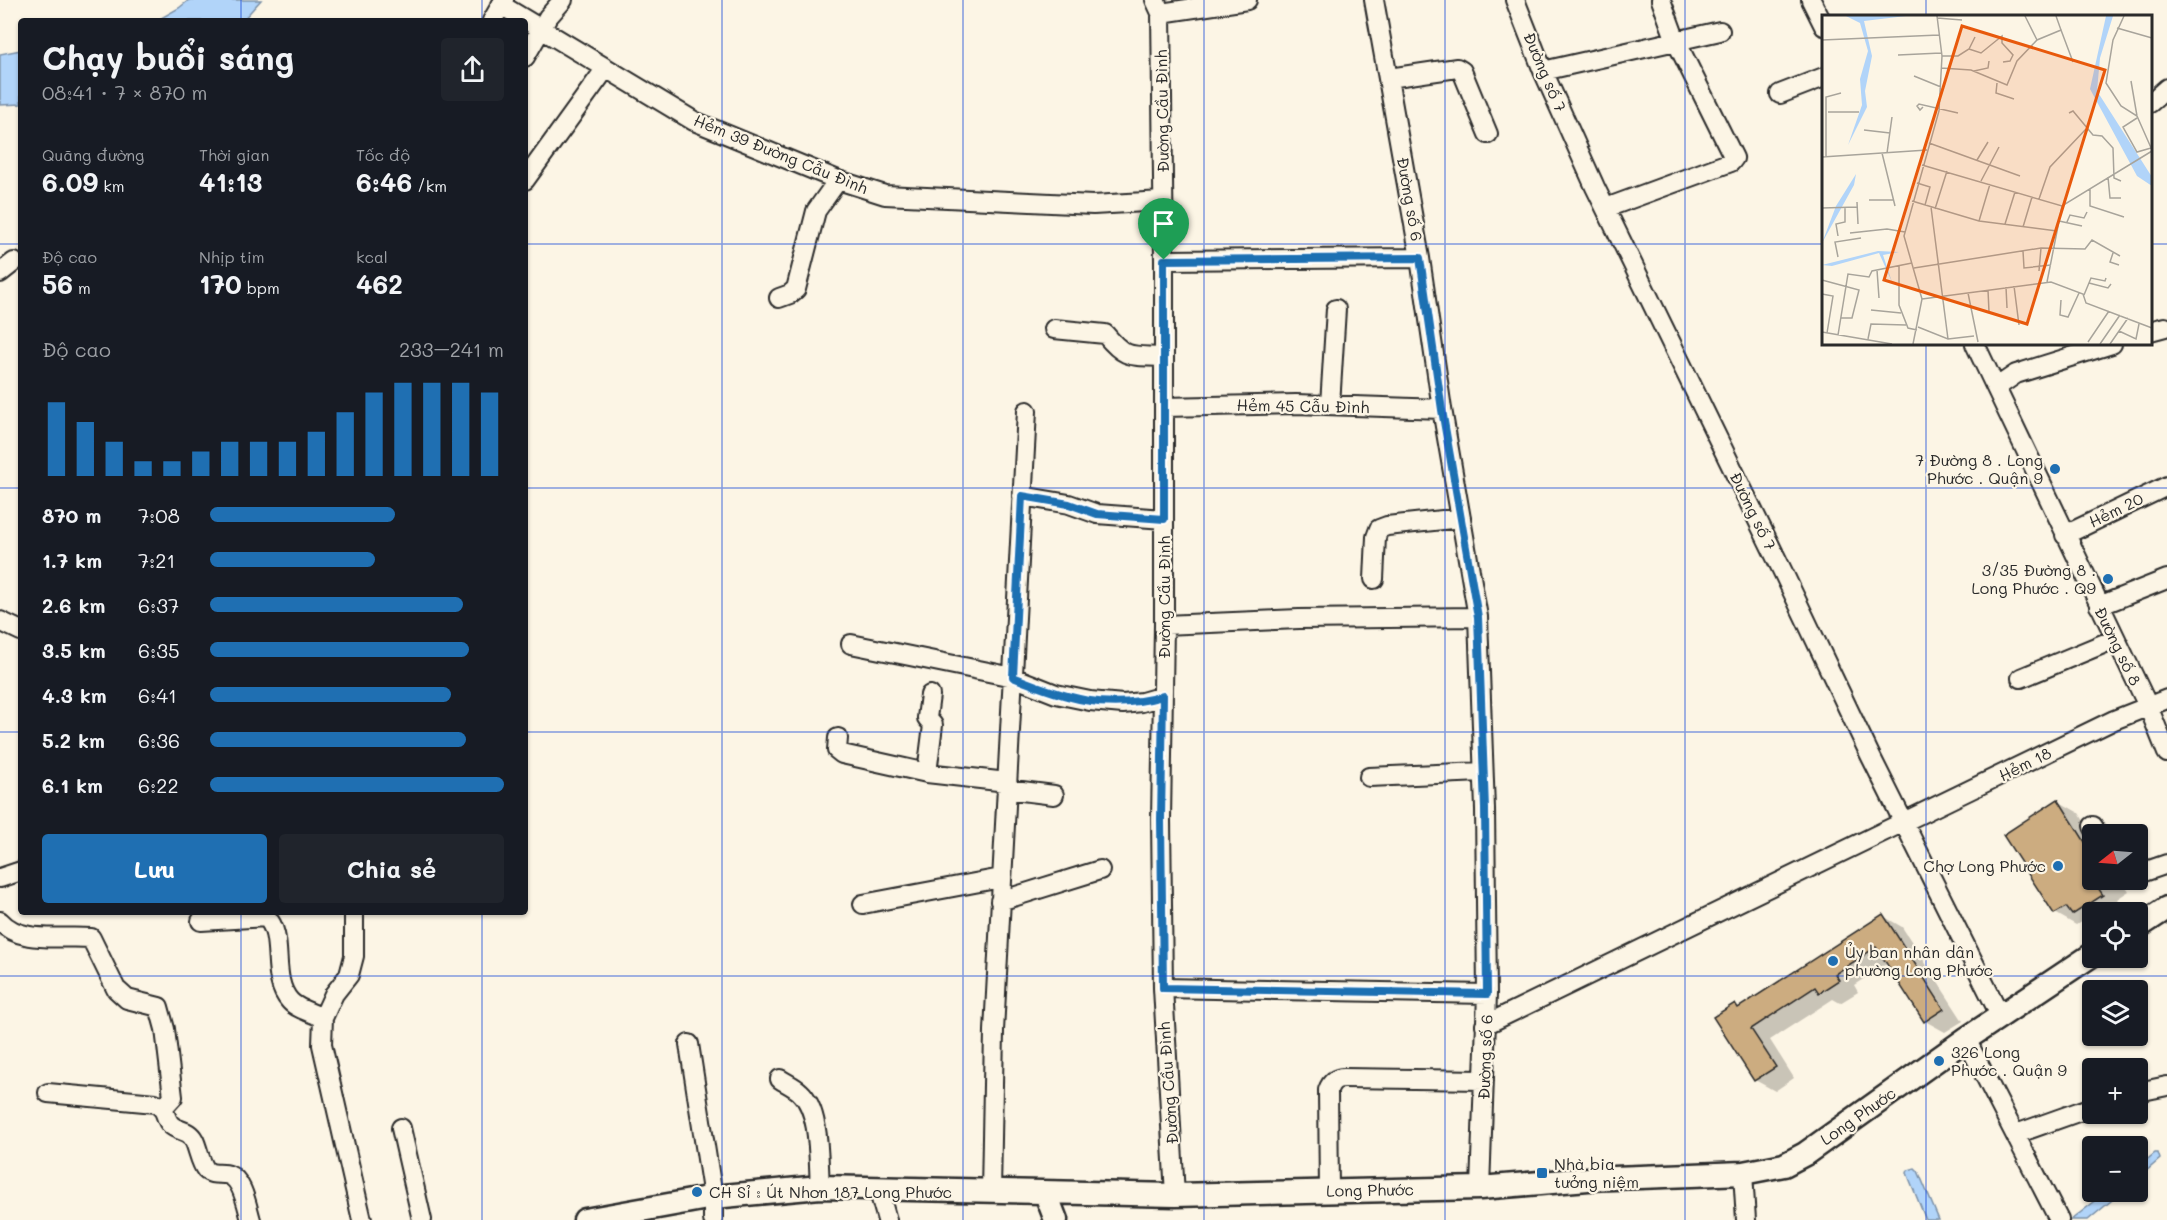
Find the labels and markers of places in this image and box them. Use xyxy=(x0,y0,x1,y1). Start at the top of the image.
pin xyxy=(1138,198,1189,260)
place label: 7 Đường 8 . Long Phước . Quận 9 xyxy=(1915,449,2043,488)
marker: 7 Đường 8 . Long Phước . Quận 9 xyxy=(2048,462,2062,476)
place label: 3/35 Đường 8 . Long Phước . Q9 xyxy=(1971,559,2096,598)
marker: 3/35 Đường 8 . Long Phước . Q9 xyxy=(2101,572,2115,586)
place label: Chợ Long Phước xyxy=(1923,855,2046,876)
marker: Chợ Long Phước xyxy=(2051,859,2065,873)
place label: Ủy ban nhân dân phường Long Phước xyxy=(1845,941,1993,980)
marker: Ủy ban nhân dân phường Long Phước xyxy=(1826,954,1840,968)
place label: 326 Long Phước . Quận 9 xyxy=(1951,1041,2067,1080)
marker: 326 Long Phước . Quận 9 xyxy=(1932,1054,1946,1068)
place label: Nhà bia tưởng niệm xyxy=(1554,1153,1639,1192)
marker: Nhà bia tưởng niệm xyxy=(1535,1166,1549,1180)
place label: CH Sỉ : Út Nhơn 187 Long Phước xyxy=(709,1181,952,1202)
marker: CH Sỉ : Út Nhơn 187 Long Phước xyxy=(690,1185,704,1199)

